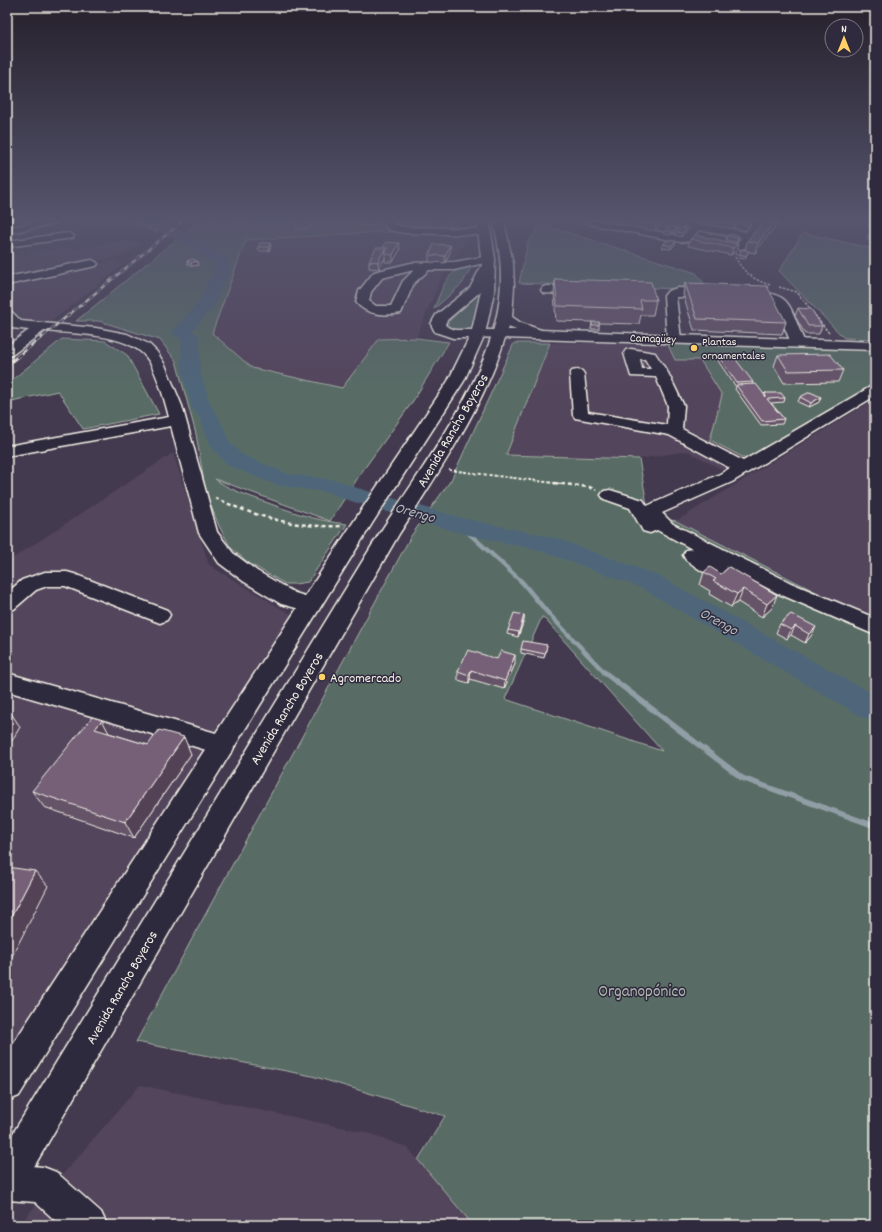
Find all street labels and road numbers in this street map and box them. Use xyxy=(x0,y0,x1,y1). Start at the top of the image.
street label: Camagüey xyxy=(630,330,677,349)
street label: Avenida Rancho Boyeros xyxy=(413,370,495,492)
street label: Avenida Rancho Boyeros xyxy=(246,649,329,769)
street label: Avenida Rancho Boyeros xyxy=(82,927,164,1049)

